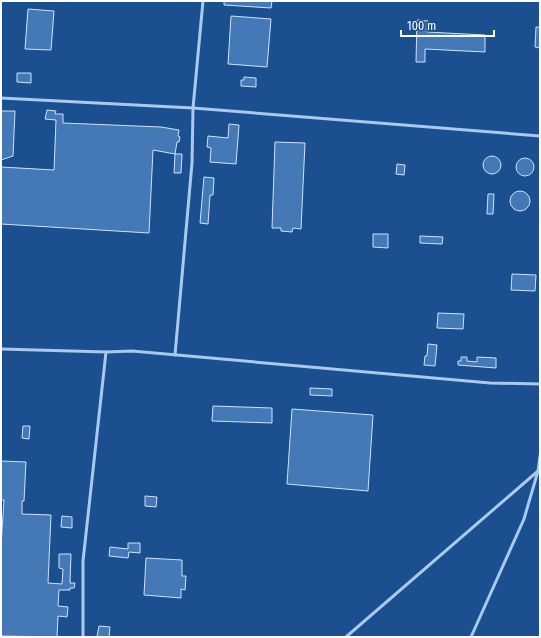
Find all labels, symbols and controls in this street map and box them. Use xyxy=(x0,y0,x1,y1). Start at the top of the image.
scale bar xyxy=(401,12,494,38)
text: 100 m xyxy=(407,19,436,33)

